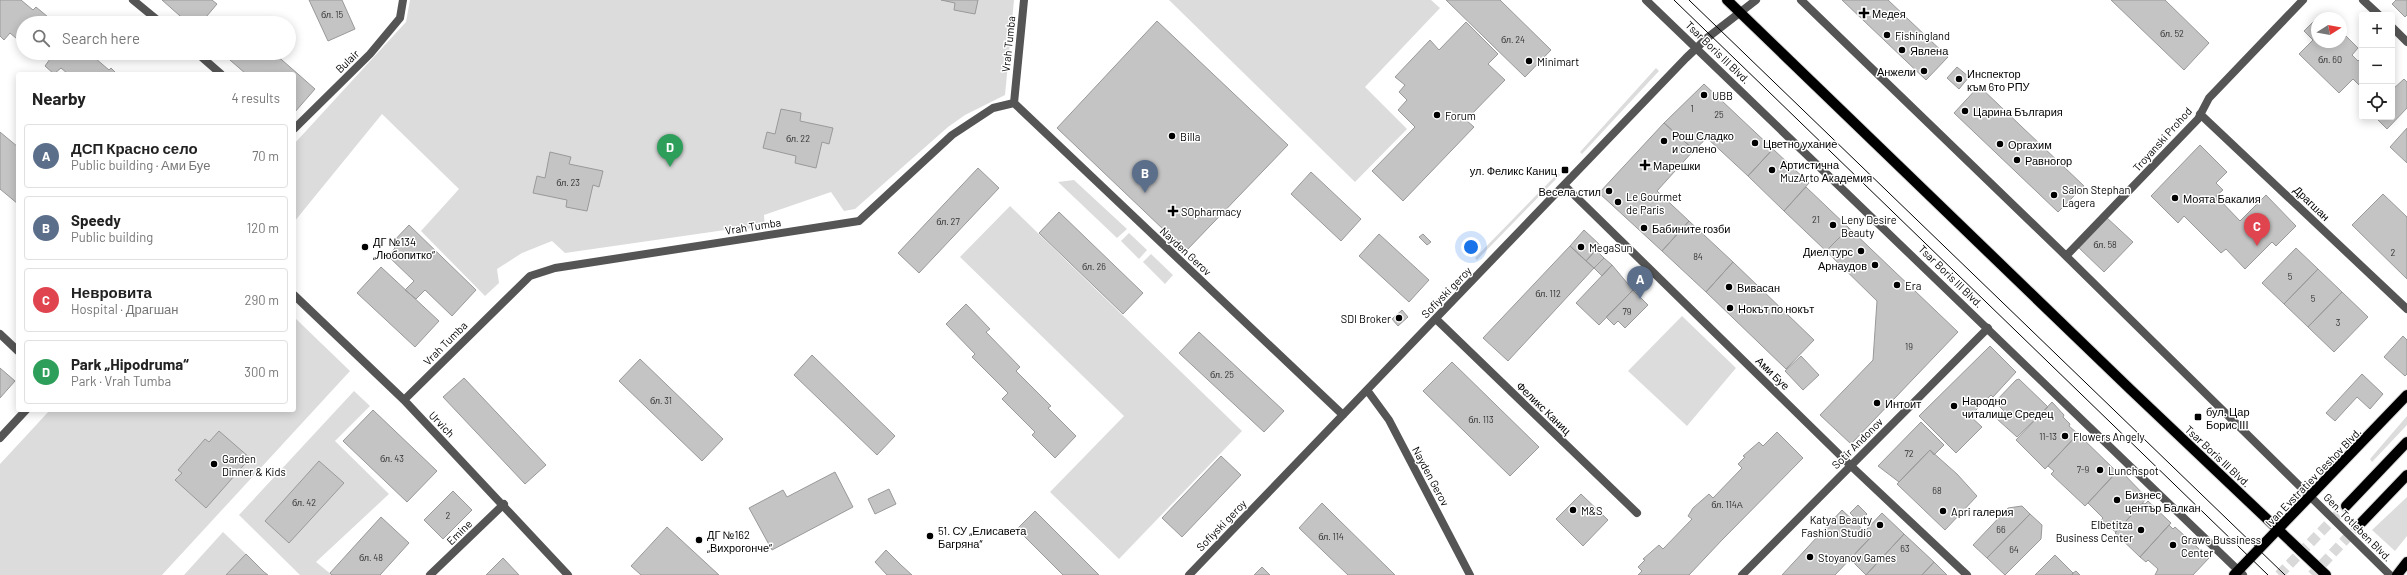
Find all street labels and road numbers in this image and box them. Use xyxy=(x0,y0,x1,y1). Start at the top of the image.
street label: Vrah Tumba xyxy=(999,15,1017,73)
street label: Tsar Boris III Blvd. xyxy=(1683,18,1753,86)
street label: Bulair xyxy=(333,47,361,75)
street label: Troyanski Prohod xyxy=(2130,104,2194,174)
street label: Драгшан xyxy=(2291,183,2333,223)
street label: Vrah Tumba xyxy=(724,215,782,237)
street label: Nayden Gerov xyxy=(1158,224,1214,278)
street label: Tsar Boris III Blvd. xyxy=(1916,242,1986,310)
street label: Sofiyski geroy xyxy=(1418,264,1474,320)
street label: Vrah Tumba xyxy=(420,318,470,368)
street label: Ами Буе xyxy=(1753,354,1793,392)
street label: Феликс Каниц xyxy=(1514,379,1574,438)
street label: Urvich xyxy=(427,408,458,440)
street label: Sotir Andonov xyxy=(1829,415,1885,471)
street label: Tsar Boris III Blvd. xyxy=(2183,422,2253,490)
street label: Ivan Evstratiev Geshov Blvd. xyxy=(2262,425,2364,529)
street label: Nayden Gerov xyxy=(1410,444,1452,508)
street label: Gen. Totleben Blvd. xyxy=(2321,490,2395,564)
street label: Sofiyski geroy xyxy=(1193,497,1249,553)
street label: Emine xyxy=(444,517,474,547)

